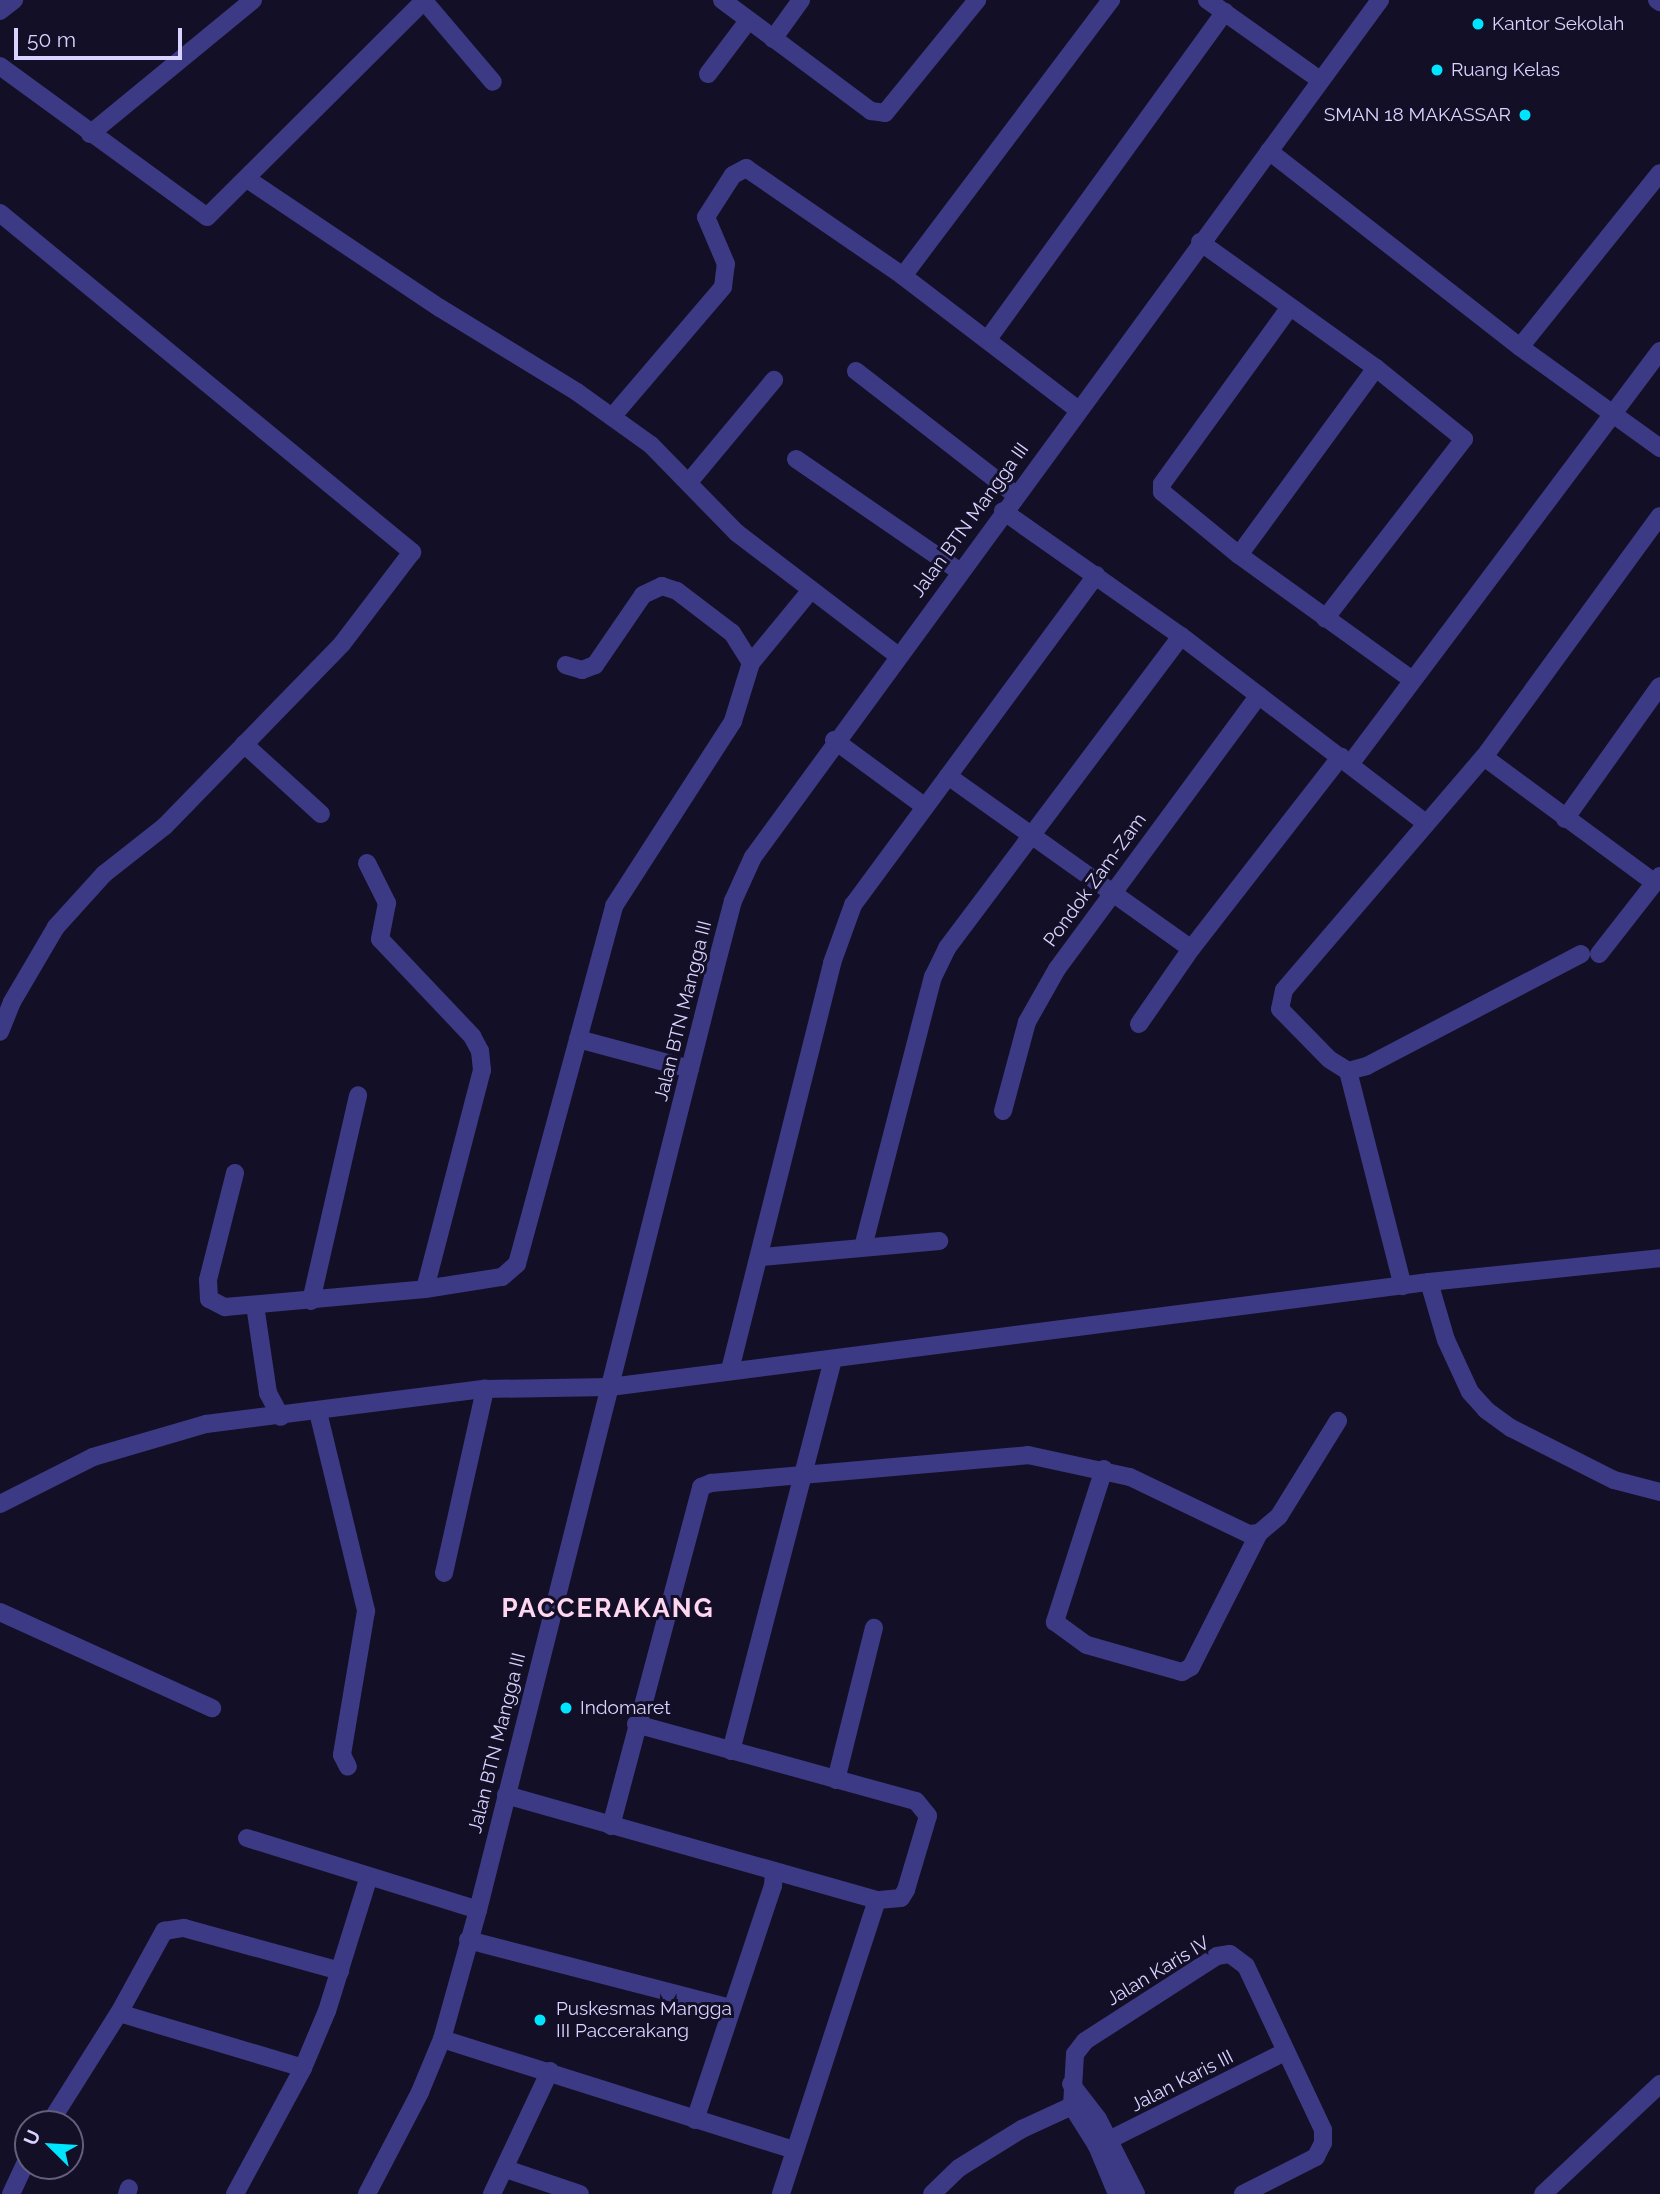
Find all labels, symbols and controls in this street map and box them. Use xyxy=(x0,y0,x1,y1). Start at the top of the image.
place label: Kantor Sekolah xyxy=(1492,13,1625,35)
scale bar xyxy=(18,14,186,58)
marker: Kantor Sekolah xyxy=(1470,16,1486,32)
text: 50 m xyxy=(27,27,76,52)
place label: Ruang Kelas xyxy=(1451,59,1560,81)
marker: Ruang Kelas xyxy=(1429,62,1445,78)
place label: SMAN 18 MAKASSAR xyxy=(1324,104,1511,126)
marker: SMAN 18 MAKASSAR xyxy=(1517,107,1533,123)
street label: Jalan BTN Mangga III xyxy=(906,438,1034,602)
street label: Pondok Zam-Zam xyxy=(1039,809,1151,951)
street label: Jalan BTN Mangga III xyxy=(650,918,716,1104)
district label: PACCERAKANG xyxy=(503,1593,713,1625)
street label: Jalan BTN Mangga III xyxy=(464,1650,530,1836)
place label: Indomaret xyxy=(580,1697,671,1719)
marker: Indomaret xyxy=(558,1700,574,1716)
street label: Jalan Karis IV xyxy=(1102,1931,1214,2011)
place label: Puskesmas Mangga III Paccerakang xyxy=(556,1998,732,2042)
marker: Puskesmas Mangga III Paccerakang xyxy=(530,2010,550,2030)
street label: Jalan Karis III xyxy=(1127,2045,1237,2117)
north arrow xyxy=(14,2110,84,2180)
text: U xyxy=(19,2126,45,2148)

